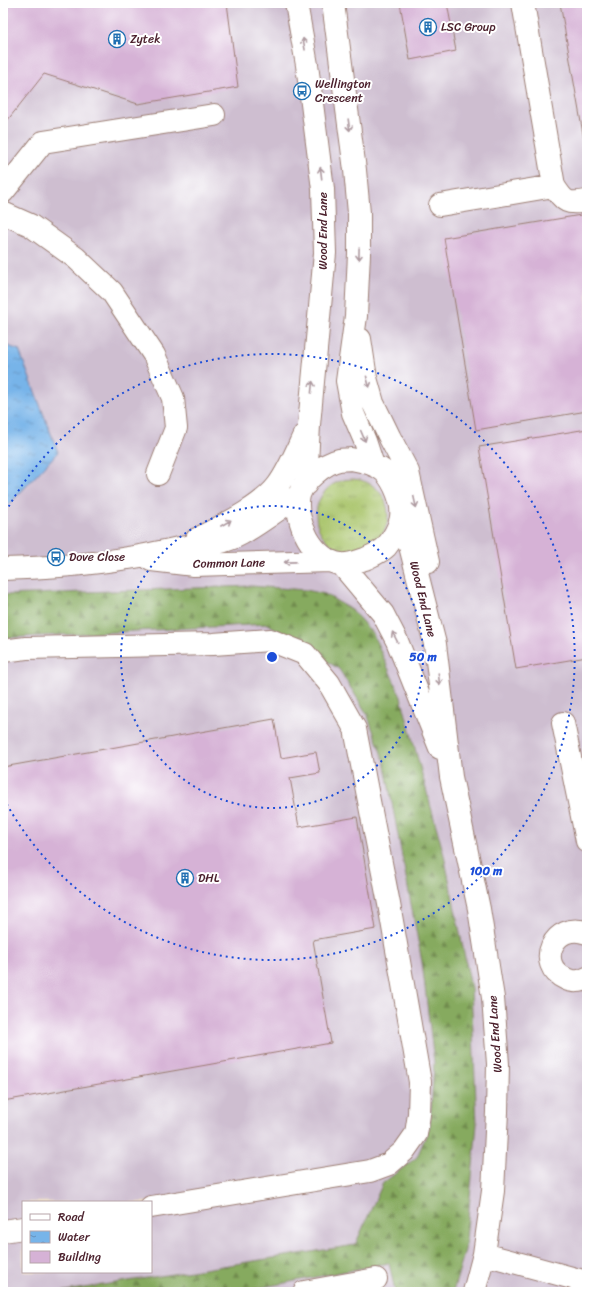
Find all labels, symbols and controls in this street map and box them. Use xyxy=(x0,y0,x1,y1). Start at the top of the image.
place label: LSC Group xyxy=(441,16,496,38)
building icon: LSC Group xyxy=(418,17,438,37)
place label: Zytek xyxy=(130,28,161,50)
building icon: Zytek xyxy=(107,29,127,49)
one-way arrow xyxy=(300,38,308,51)
place label: Wellington Crescent xyxy=(315,73,371,109)
bus stop icon: Wellington Crescent xyxy=(292,81,312,101)
one-way arrow xyxy=(345,118,353,131)
one-way arrow xyxy=(317,167,325,180)
street label: Wood End Lane xyxy=(312,192,334,270)
one-way arrow xyxy=(355,247,362,260)
one-way arrow xyxy=(364,375,372,388)
one-way arrow xyxy=(309,380,316,393)
one-way arrow xyxy=(359,429,367,441)
one-way arrow xyxy=(412,495,420,508)
one-way arrow xyxy=(220,518,232,526)
place label: Dove Close xyxy=(69,546,125,568)
bus stop icon: Dove Close xyxy=(46,547,66,567)
street label: Common Lane xyxy=(193,551,265,575)
one-way arrow xyxy=(284,558,297,566)
street label: Wood End Lane xyxy=(403,559,443,639)
one-way arrow xyxy=(390,631,398,643)
text: 50 m xyxy=(409,646,437,668)
centre of rings xyxy=(265,650,279,664)
one-way arrow xyxy=(435,672,443,685)
text: 100 m xyxy=(470,860,503,882)
place label: DHL xyxy=(198,867,220,889)
building icon: DHL xyxy=(175,868,195,888)
street label: Wood End Lane xyxy=(481,994,509,1074)
legend xyxy=(22,1201,152,1273)
text: Road xyxy=(58,1206,85,1228)
text: Water xyxy=(58,1226,91,1248)
text: Building xyxy=(58,1246,101,1268)

